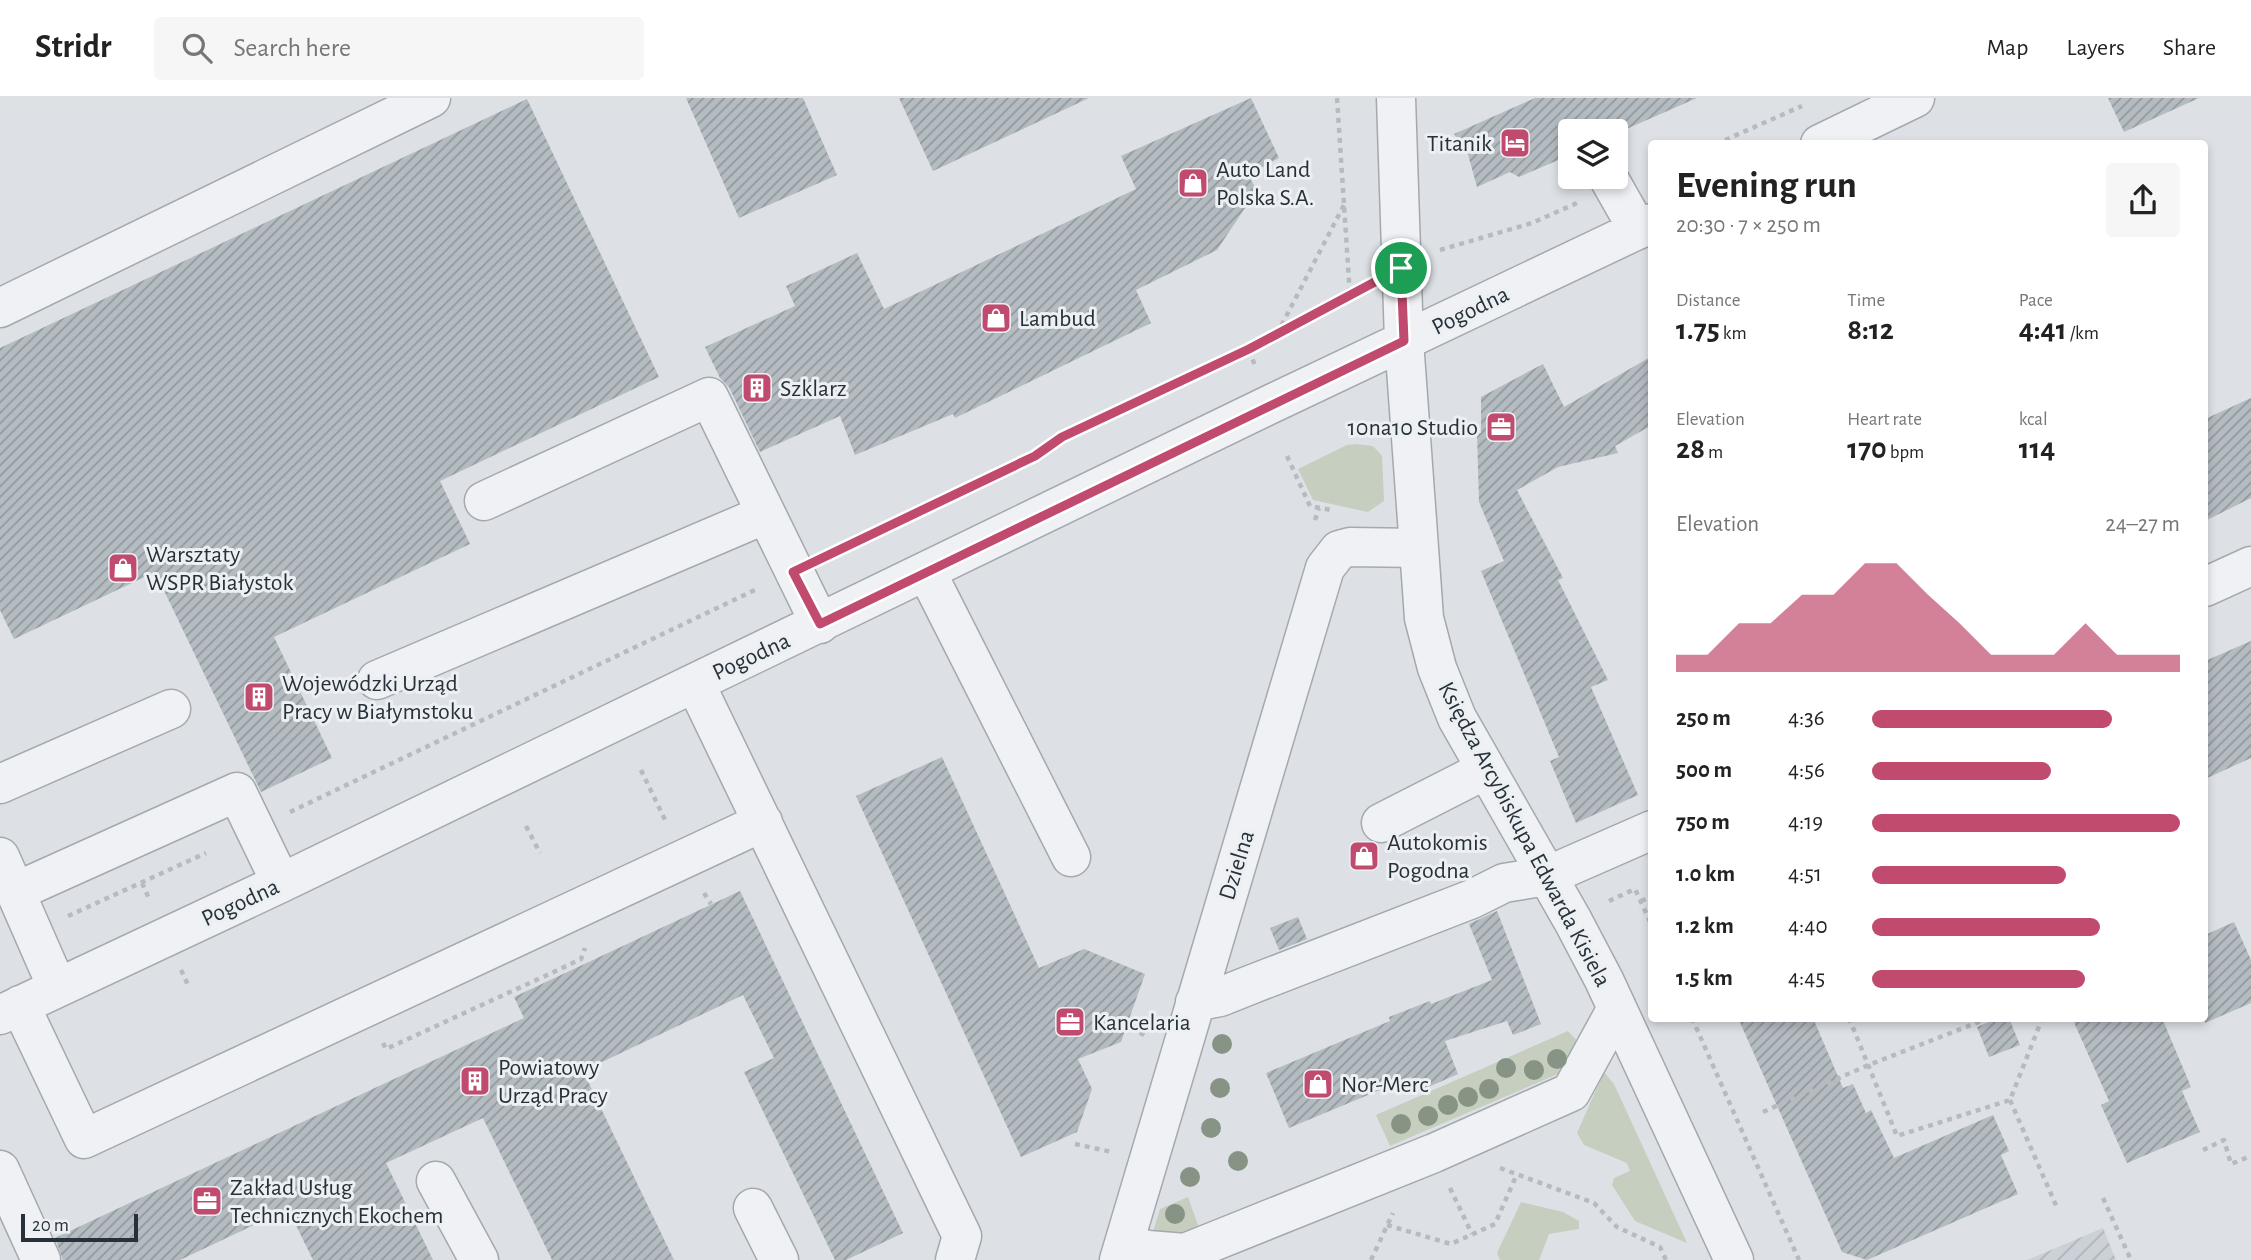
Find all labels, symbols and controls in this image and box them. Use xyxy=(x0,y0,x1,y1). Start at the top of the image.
search box xyxy=(154,17,644,80)
icon: search xyxy=(178,29,216,67)
text: Stridr xyxy=(35,31,112,64)
text: Search here xyxy=(234,35,351,61)
text: Map xyxy=(1986,36,2028,60)
text: Layers xyxy=(2066,36,2125,60)
text: Share xyxy=(2163,36,2216,60)
map controls xyxy=(1558,119,1628,189)
button: layers xyxy=(1558,119,1628,189)
hotel icon: Titanik xyxy=(1498,126,1532,160)
place label: Titanik xyxy=(1427,132,1492,156)
place label: Auto Land Polska S.A. xyxy=(1216,158,1314,210)
button: share xyxy=(2106,163,2180,237)
shop icon: Auto Land Polska S.A. xyxy=(1176,166,1210,200)
text: Evening run xyxy=(1676,167,1857,205)
text: 20:30 · 7 × 250 m xyxy=(1676,214,1821,237)
pin xyxy=(1371,238,1431,298)
icon: arrive xyxy=(1382,249,1420,287)
street label: Pogodna xyxy=(1428,282,1513,340)
text: Distance xyxy=(1676,291,1740,310)
text: Time xyxy=(1847,291,1885,310)
text: Pace xyxy=(2019,291,2053,310)
shop icon: Lambud xyxy=(979,301,1013,335)
place label: Lambud xyxy=(1019,307,1096,331)
text: 1.75 xyxy=(1676,315,1720,345)
text: 8:12 xyxy=(1847,315,1894,345)
text: 4:41 xyxy=(2019,315,2067,345)
text: km xyxy=(1720,324,1747,343)
text: /km xyxy=(2067,324,2099,343)
building icon: Szklarz xyxy=(740,371,774,405)
place label: Szklarz xyxy=(780,377,847,401)
office icon: 10na10 Studio xyxy=(1484,410,1518,444)
text: Elevation xyxy=(1676,410,1745,429)
text: Heart rate xyxy=(1847,410,1922,429)
text: kcal xyxy=(2019,410,2048,429)
place label: 10na10 Studio xyxy=(1347,416,1478,440)
text: 28 xyxy=(1676,434,1705,464)
text: 170 xyxy=(1847,434,1887,464)
text: 114 xyxy=(2019,434,2055,464)
text: m xyxy=(1705,443,1723,462)
text: bpm xyxy=(1887,443,1924,462)
text: Elevation xyxy=(1676,513,1759,536)
text: 24–27 m xyxy=(2105,513,2180,536)
place label: Warsztaty WSPR Białystok xyxy=(146,543,293,595)
shop icon: Warsztaty WSPR Białystok xyxy=(106,551,140,585)
street label: Pogodna xyxy=(709,629,794,685)
place label: Wojewódzki Urząd Pracy w Białymstoku xyxy=(282,672,473,724)
street label: Księdza Arcybiskupa Edwarda Kisiela xyxy=(1433,678,1615,991)
building icon: Wojewódzki Urząd Pracy w Białymstoku xyxy=(242,680,276,714)
text: 250 m xyxy=(1676,707,1731,730)
text: 4:36 xyxy=(1788,707,1825,730)
text: 500 m xyxy=(1676,759,1732,782)
text: 4:56 xyxy=(1788,759,1825,782)
text: 750 m xyxy=(1676,811,1730,834)
text: 4:19 xyxy=(1788,811,1823,834)
street label: Dzielna xyxy=(1215,828,1259,903)
place label: Autokomis Pogodna xyxy=(1387,831,1488,883)
shop icon: Autokomis Pogodna xyxy=(1347,839,1381,873)
text: 1.0 km xyxy=(1676,863,1735,886)
text: 4:51 xyxy=(1788,863,1822,886)
street label: Pogodna xyxy=(198,875,283,931)
text: 1.2 km xyxy=(1676,915,1734,938)
text: 4:40 xyxy=(1788,915,1828,938)
text: 1.5 km xyxy=(1676,967,1733,990)
text: 4:45 xyxy=(1788,967,1825,990)
office icon: Kancelaria xyxy=(1053,1005,1087,1039)
place label: Kancelaria xyxy=(1093,1011,1191,1035)
place label: Powiatowy Urząd Pracy xyxy=(498,1056,608,1108)
building icon: Powiatowy Urząd Pracy xyxy=(458,1064,492,1098)
shop icon: Nor-Merc xyxy=(1301,1067,1335,1101)
place label: Nor-Merc xyxy=(1341,1073,1429,1097)
place label: Zakład Usług Technicznych Ekochem xyxy=(230,1176,443,1228)
office icon: Zakład Usług Technicznych Ekochem xyxy=(190,1184,224,1218)
scale bar xyxy=(21,1211,138,1243)
text: 20 m xyxy=(32,1216,69,1235)

